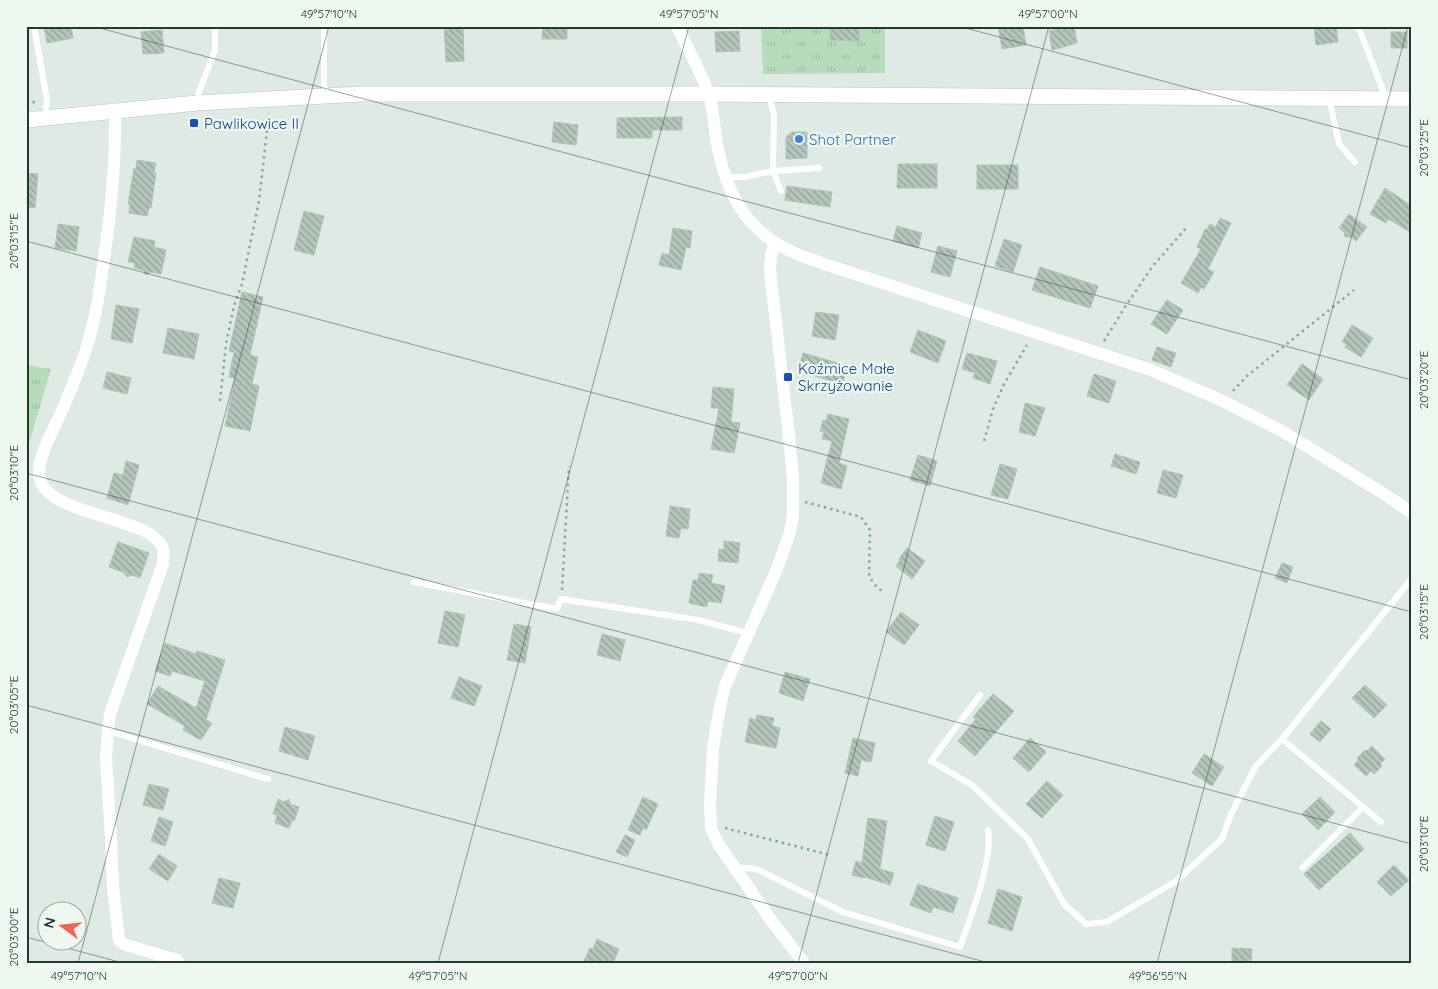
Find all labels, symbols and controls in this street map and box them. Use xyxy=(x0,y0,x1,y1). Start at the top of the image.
text: 49°57'10"N xyxy=(301,6,357,21)
text: 49°57'05"N xyxy=(660,6,718,21)
text: 49°57'00"N xyxy=(1018,6,1078,21)
place label: Pawlikowice II xyxy=(204,114,299,133)
marker: Pawlikowice II xyxy=(188,117,200,129)
text: 20°03'25"E xyxy=(1416,119,1431,177)
place label: Shot Partner xyxy=(809,130,896,149)
marker: Shot Partner xyxy=(793,133,805,145)
text: 20°03'15"E xyxy=(6,213,21,269)
text: 20°03'20"E xyxy=(1416,350,1431,409)
place label: Koźmice Małe Skrzyżowanie xyxy=(798,359,895,395)
marker: Koźmice Małe Skrzyżowanie xyxy=(782,371,794,383)
text: 20°03'10"E xyxy=(6,445,21,501)
text: 20°03'15"E xyxy=(1416,584,1431,640)
text: 20°03'05"E xyxy=(6,676,21,734)
text: 20°03'10"E xyxy=(1416,816,1431,872)
north arrow xyxy=(38,902,88,952)
text: 20°03'00"E xyxy=(6,907,21,967)
text: N xyxy=(39,915,59,930)
text: 49°57'10"N xyxy=(51,968,107,983)
text: 49°57'05"N xyxy=(409,968,467,983)
text: 49°57'00"N xyxy=(768,968,828,983)
text: 49°56'55"N xyxy=(1129,968,1187,983)

